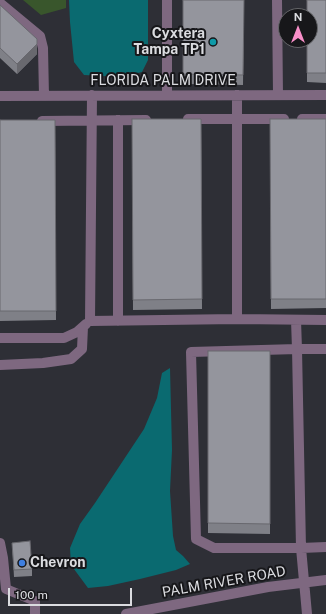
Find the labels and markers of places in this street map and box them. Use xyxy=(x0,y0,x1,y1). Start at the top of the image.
place label: Cyxtera Tampa TP1 xyxy=(133,26,205,58)
marker: Cyxtera Tampa TP1 xyxy=(208,37,218,47)
place label: Chevron xyxy=(30,555,86,571)
marker: Chevron xyxy=(17,558,27,568)

